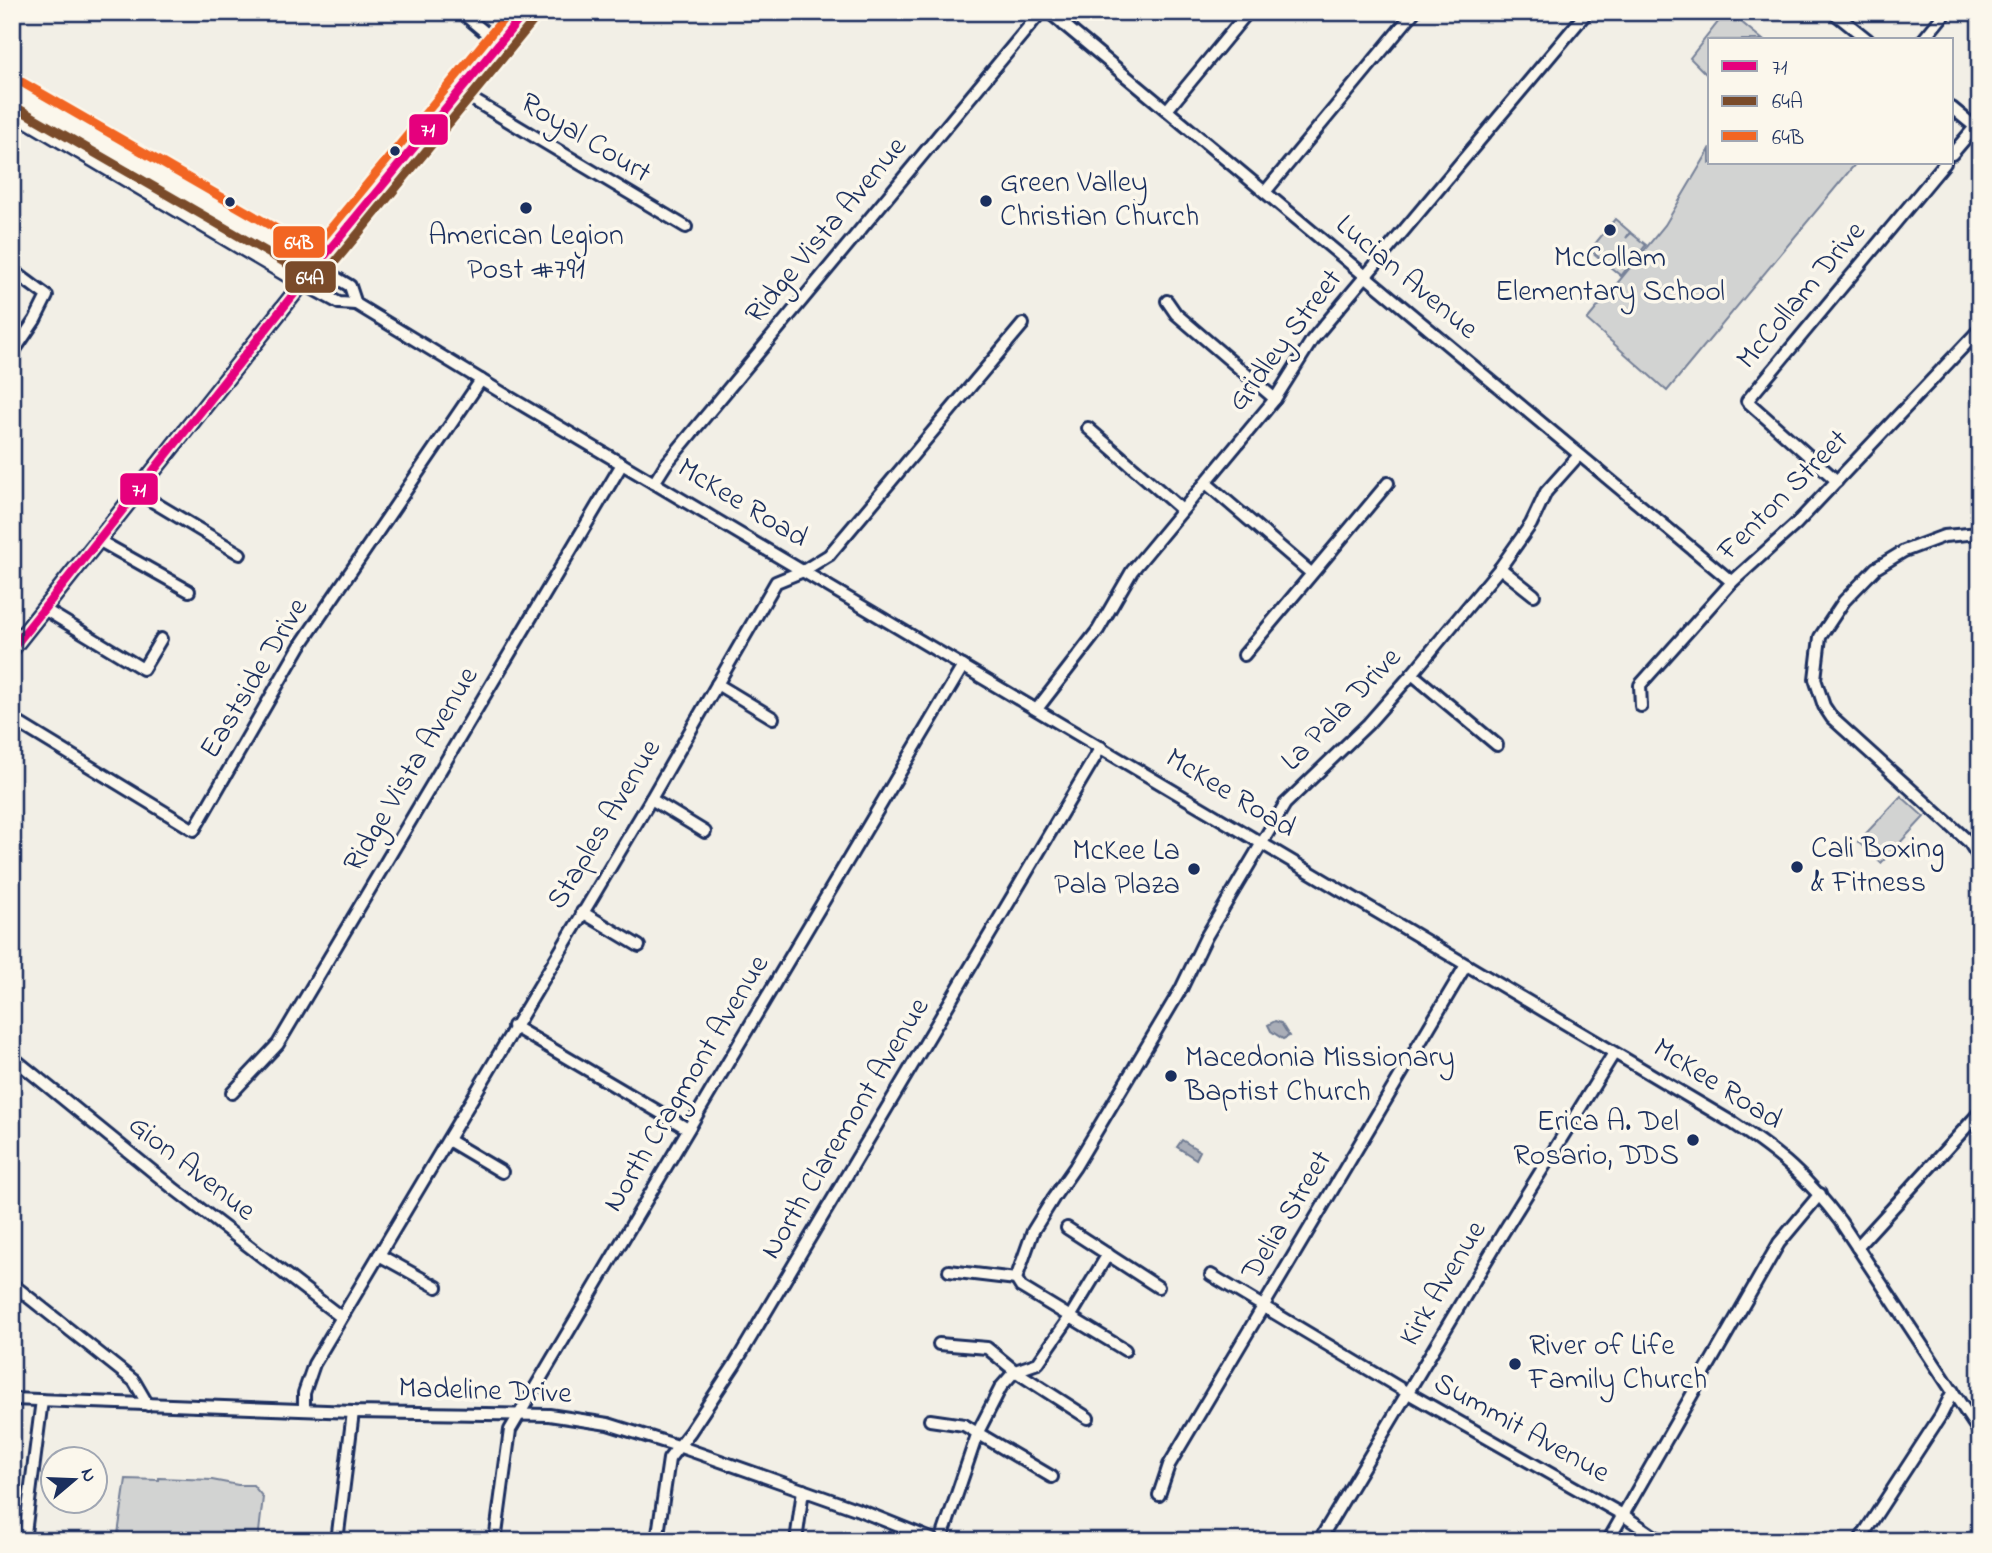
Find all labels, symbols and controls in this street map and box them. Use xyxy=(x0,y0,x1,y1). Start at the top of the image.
legend xyxy=(1708,38,1954,164)
text: 71 xyxy=(1772,54,1788,84)
street label: Royal Court xyxy=(511,83,659,195)
text: 64A xyxy=(1772,88,1803,118)
line badge: 71 xyxy=(408,113,449,146)
text: 71 xyxy=(421,118,435,145)
text: 64B xyxy=(1772,124,1804,154)
street label: Ridge Vista Avenue xyxy=(735,127,919,334)
unlabelled marker xyxy=(388,144,402,158)
place label: Green Valley Christian Church xyxy=(1000,162,1199,240)
marker: Green Valley Christian Church xyxy=(978,193,994,209)
unlabelled marker xyxy=(223,195,237,209)
marker: American Legion Post #791 xyxy=(518,200,534,216)
street label: Lucian Avenue xyxy=(1325,205,1488,351)
street label: McCollam Drive xyxy=(1727,212,1878,380)
place label: American Legion Post #791 xyxy=(428,215,624,293)
marker: McCollam Elementary School xyxy=(1602,222,1618,238)
line badge: 64B xyxy=(272,225,326,259)
text: 64B xyxy=(285,231,314,258)
place label: McCollam Elementary School xyxy=(1495,237,1725,315)
line badge: 64A xyxy=(284,260,337,294)
street label: Gridley Street xyxy=(1218,260,1354,422)
text: 64A xyxy=(296,266,324,293)
street label: Fenton Street xyxy=(1707,420,1860,573)
street label: McKee Road xyxy=(668,448,816,560)
line badge: 71 xyxy=(119,472,159,506)
text: 71 xyxy=(132,478,146,505)
street label: Eastside Drive xyxy=(190,590,321,768)
street label: La Pala Drive xyxy=(1271,638,1413,782)
street label: Ridge Vista Avenue xyxy=(333,658,491,881)
street label: Staples Avenue xyxy=(537,731,674,919)
street label: McKee Road xyxy=(1156,738,1304,850)
place label: Cali Boxing & Fitness xyxy=(1811,828,1945,906)
place label: McKee La Pala Plaza xyxy=(1054,830,1180,908)
marker: Cali Boxing & Fitness xyxy=(1789,859,1805,875)
marker: McKee La Pala Plaza xyxy=(1186,861,1202,877)
street label: North Cragmont Avenue xyxy=(593,946,782,1221)
street label: North Claremont Avenue xyxy=(750,989,942,1268)
street label: McKee Road xyxy=(1644,1028,1791,1142)
place label: Macedonia Missionary Baptist Church xyxy=(1184,1037,1455,1115)
marker: Macedonia Missionary Baptist Church xyxy=(1163,1068,1179,1084)
place label: Erica A. Del Rosario, DDS xyxy=(1513,1101,1679,1179)
street label: Gion Avenue xyxy=(118,1105,265,1233)
marker: Erica A. Del Rosario, DDS xyxy=(1685,1132,1701,1148)
street label: Delia Street xyxy=(1231,1142,1344,1290)
street label: Kirk Avenue xyxy=(1389,1212,1499,1355)
place label: River of Life Family Church xyxy=(1528,1325,1707,1403)
marker: River of Life Family Church xyxy=(1507,1356,1523,1372)
street label: Summit Avenue xyxy=(1425,1362,1618,1496)
street label: Madeline Drive xyxy=(398,1367,573,1417)
north arrow xyxy=(38,1444,108,1514)
text: N xyxy=(73,1465,103,1486)

